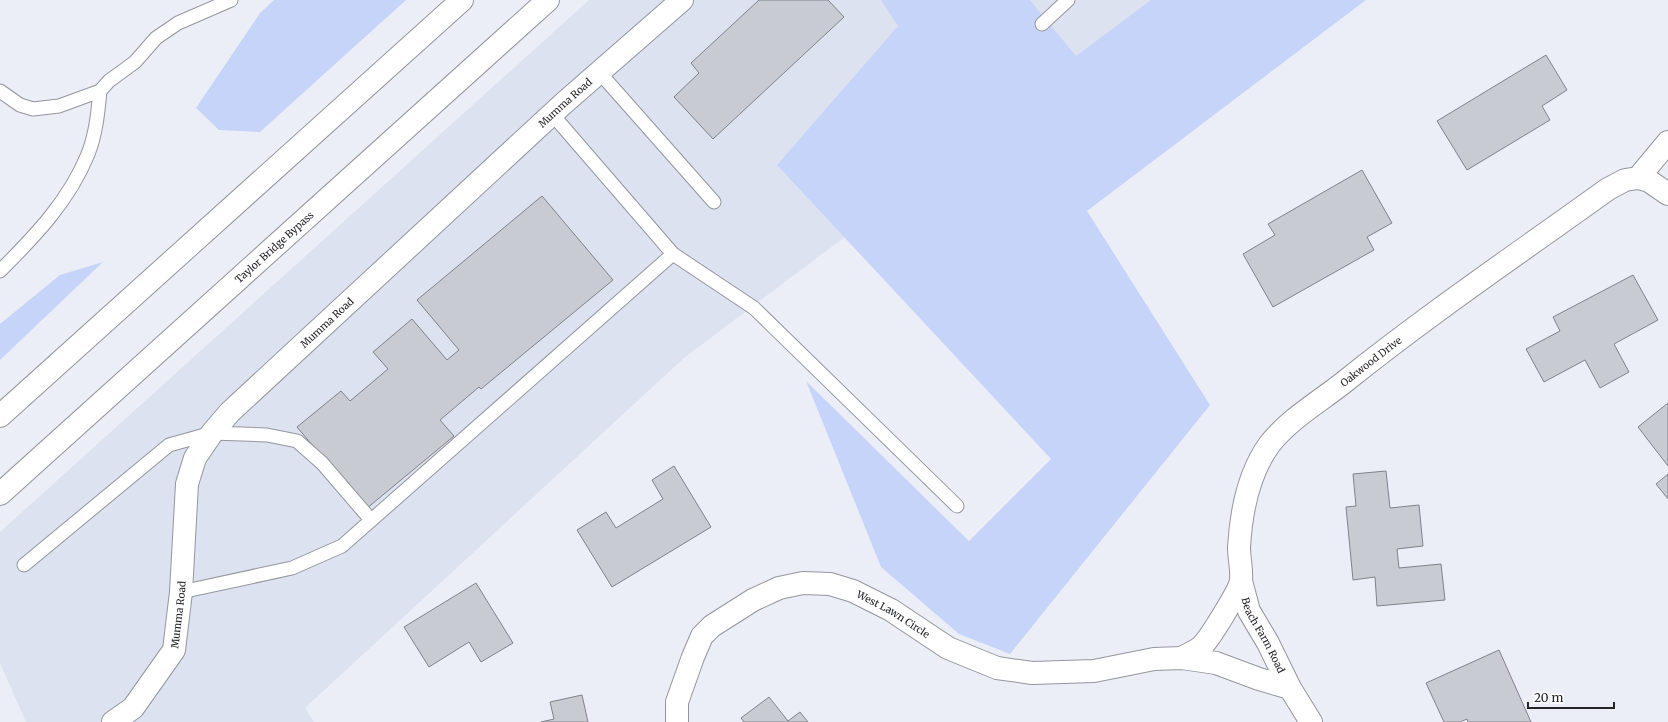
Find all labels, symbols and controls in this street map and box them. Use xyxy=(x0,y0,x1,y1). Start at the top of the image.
street label: Mumma Road xyxy=(535,75,594,130)
street label: Taylor Bridge Bypass xyxy=(232,208,316,286)
street label: Mumma Road xyxy=(298,295,356,350)
street label: Oakwood Drive xyxy=(1337,334,1404,389)
street label: Mumma Road xyxy=(168,581,188,649)
street label: West Lawn Circle xyxy=(854,587,932,641)
street label: Beach Farm Road xyxy=(1239,596,1288,675)
scale bar xyxy=(1528,684,1614,710)
text: 20 m xyxy=(1534,690,1563,705)

